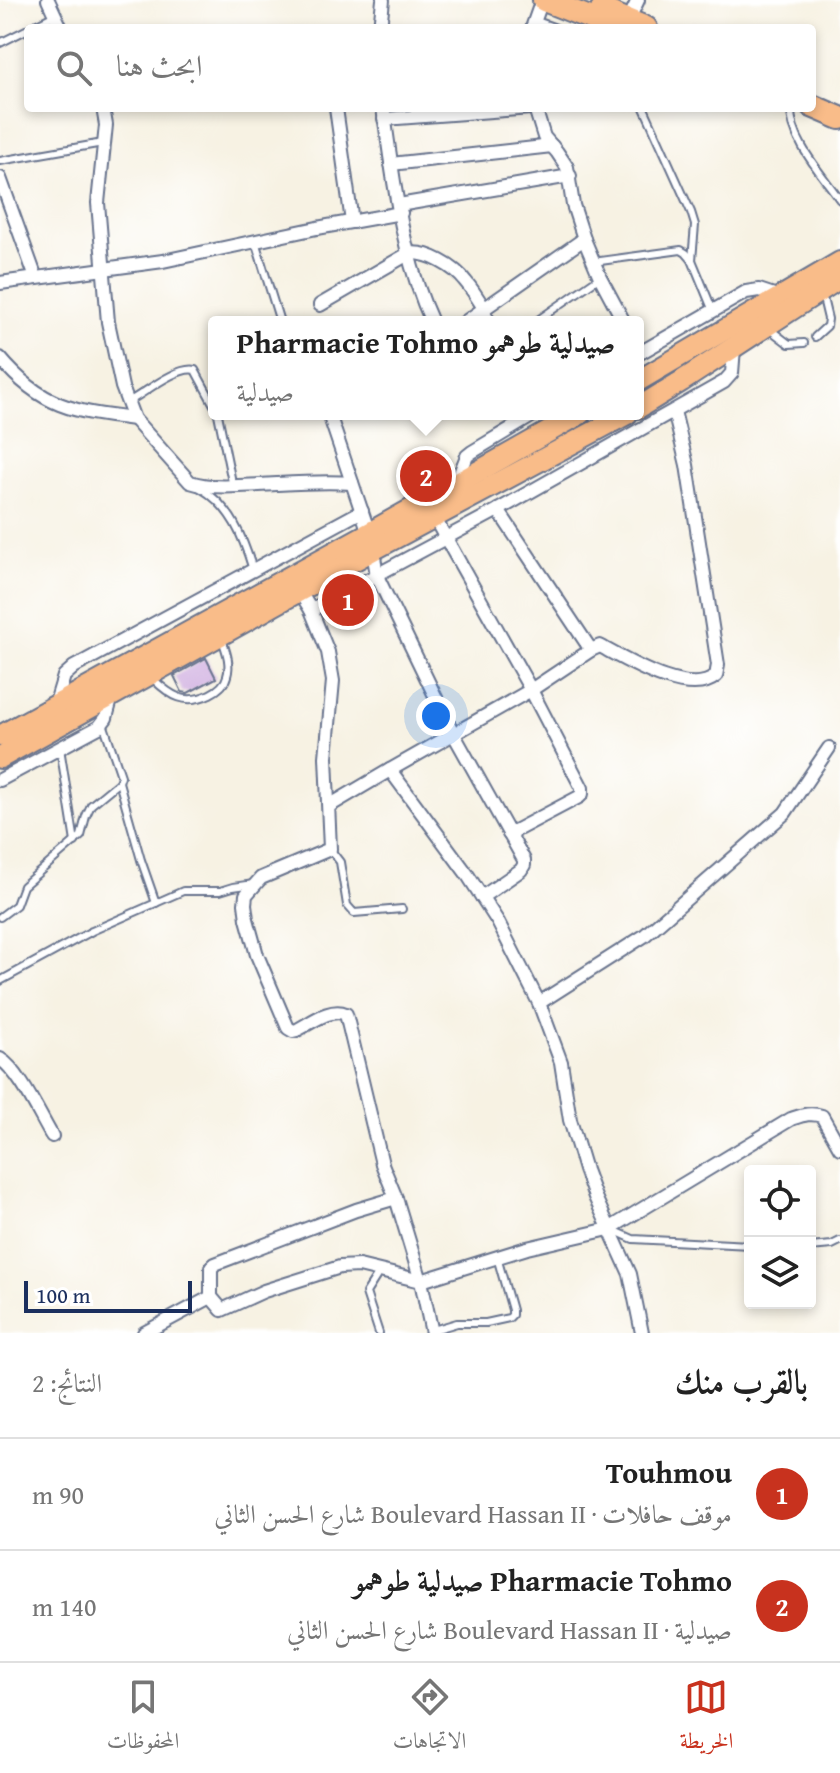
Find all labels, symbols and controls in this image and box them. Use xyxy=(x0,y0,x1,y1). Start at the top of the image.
search box xyxy=(24,24,816,112)
text: ابحث هنا xyxy=(116,43,203,87)
icon: search xyxy=(52,46,96,90)
popup xyxy=(208,316,644,420)
text: Pharmacie Tohmo صيدلية طوهمو xyxy=(236,320,616,364)
text: صيدلية xyxy=(236,372,294,411)
pin: 2 xyxy=(400,446,452,506)
pin: 1 xyxy=(322,570,374,630)
your location xyxy=(416,696,456,736)
map controls xyxy=(744,1165,816,1309)
button: locate xyxy=(744,1165,816,1237)
button: layers xyxy=(744,1237,816,1309)
scale bar xyxy=(24,1277,192,1313)
text: 100 m xyxy=(36,1279,91,1311)
text: بالقرب منك xyxy=(675,1356,808,1405)
text: النتائج: 2 xyxy=(32,1363,102,1402)
text: Touhmou xyxy=(606,1450,732,1494)
text: 90 m xyxy=(32,1475,84,1514)
text: 1 xyxy=(775,1475,789,1514)
text: موقف حافلات · Boulevard Hassan II شارع الحسن الثاني xyxy=(214,1494,732,1533)
text: Pharmacie Tohmo صيدلية طوهمو xyxy=(353,1558,732,1602)
text: 140 m xyxy=(32,1587,97,1626)
text: 2 xyxy=(775,1587,789,1626)
text: صيدلية · Boulevard Hassan II شارع الحسن الثاني xyxy=(287,1610,732,1649)
tab: المحفوظات xyxy=(107,1675,179,1762)
tab: الاتجاهات xyxy=(393,1675,466,1762)
tab: الخريطة xyxy=(680,1675,733,1762)

